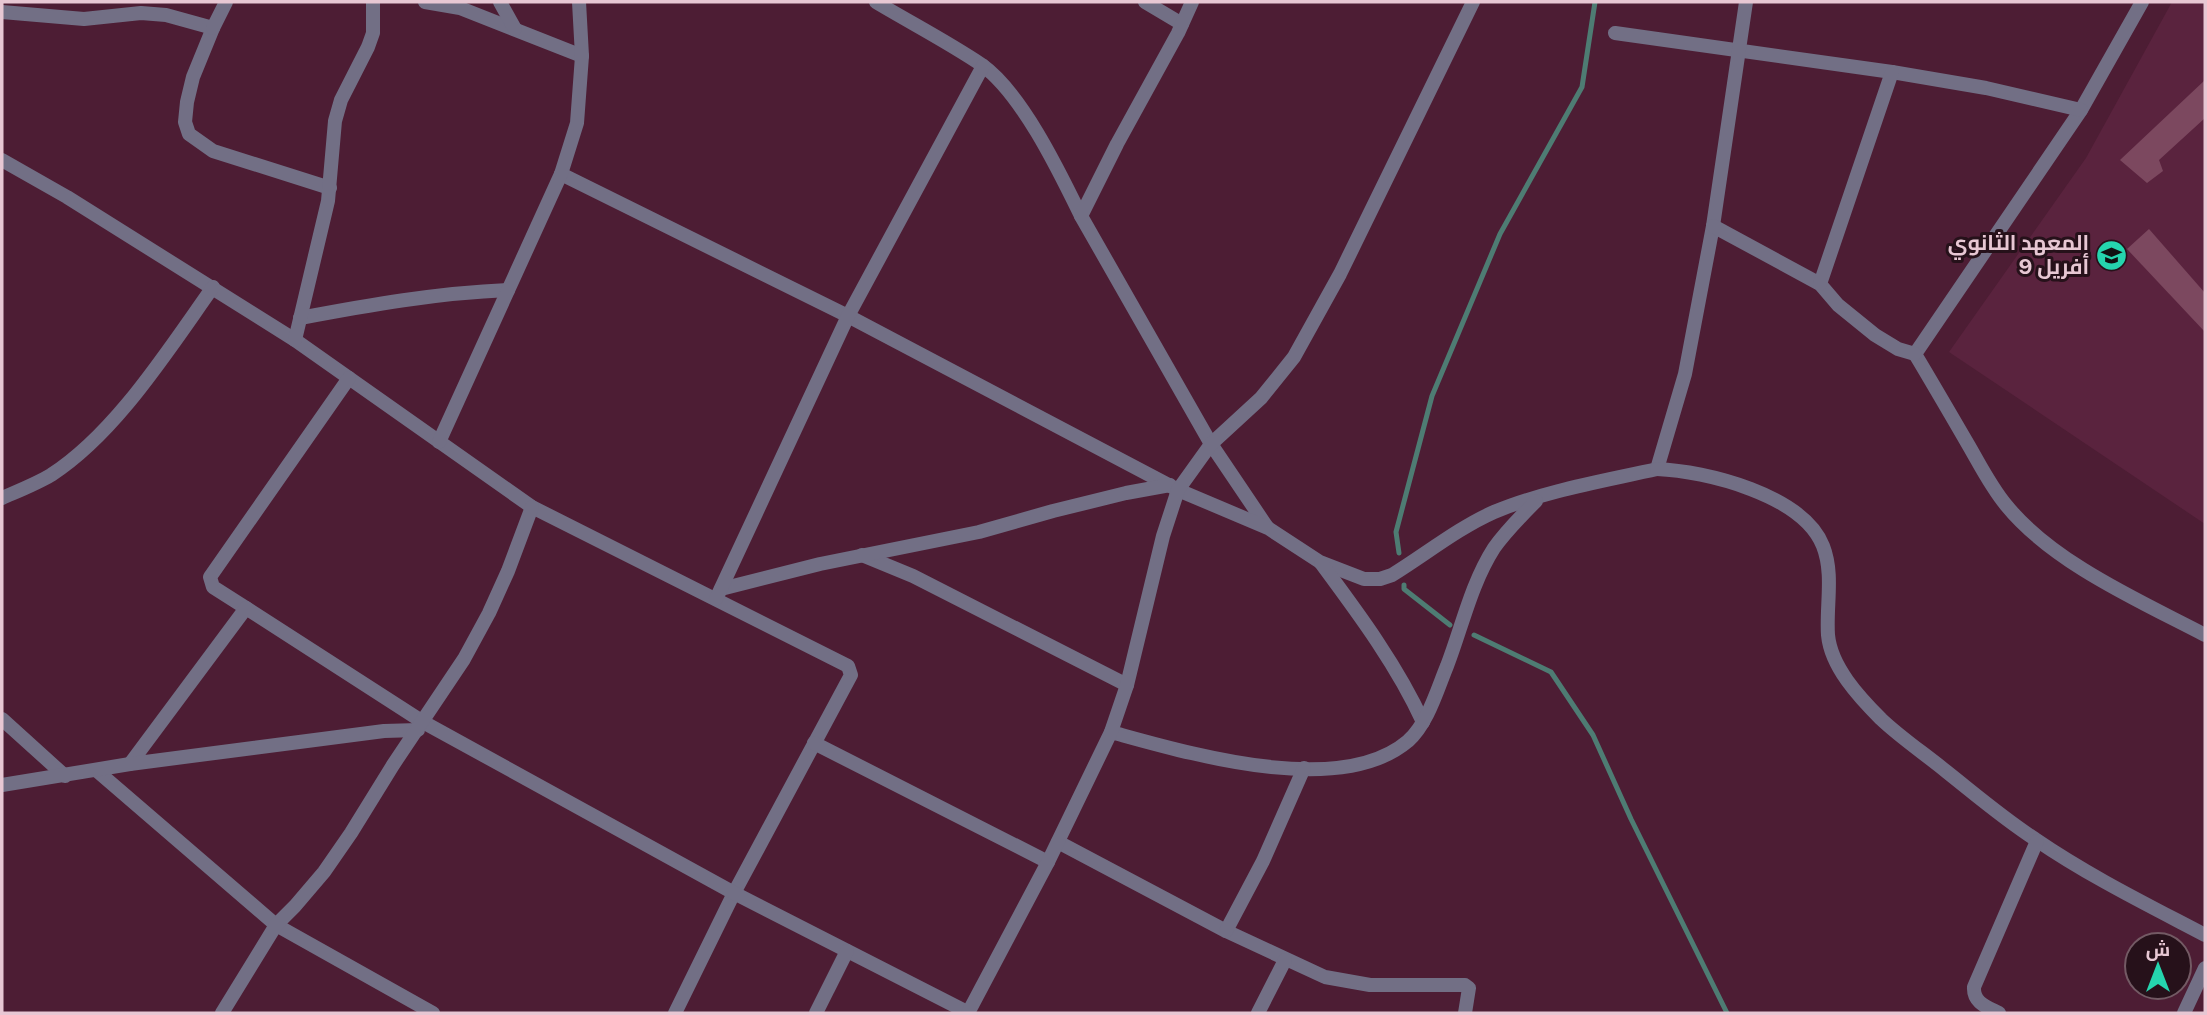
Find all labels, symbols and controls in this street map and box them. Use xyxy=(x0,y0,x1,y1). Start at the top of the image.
place label: المعهد الثانوي 9 أفريل xyxy=(1948,230,2089,279)
school or university icon: المعهد الثانوي 9 أفريل xyxy=(2095,238,2129,272)
north arrow xyxy=(2123,931,2193,1001)
text: ش xyxy=(2146,938,2170,961)

